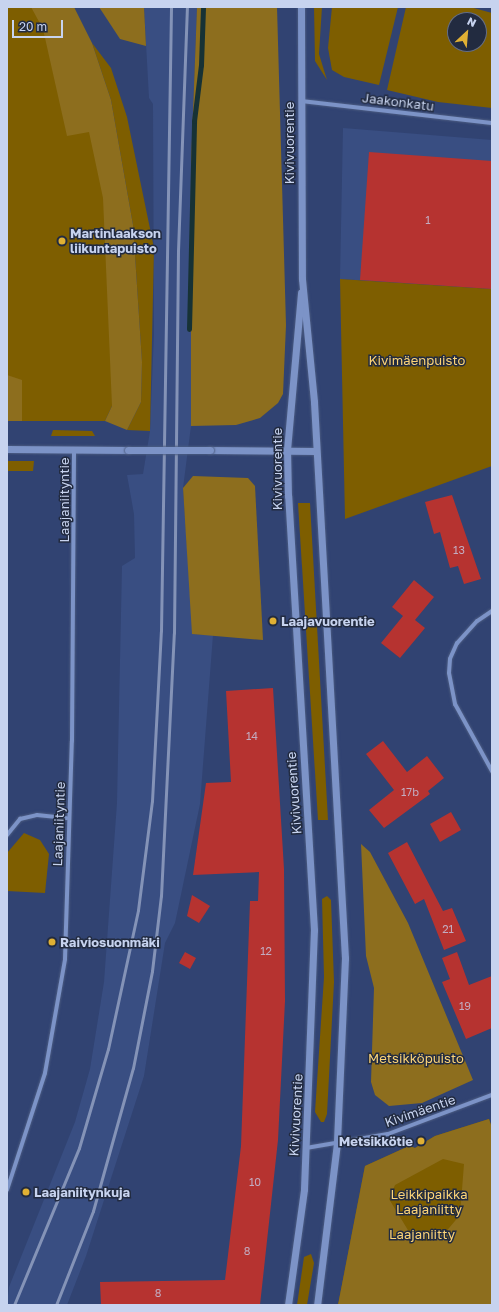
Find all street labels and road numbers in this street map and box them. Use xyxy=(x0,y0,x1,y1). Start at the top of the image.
street label: Jaakonkatu xyxy=(361,90,435,114)
street label: Kivivuorentie xyxy=(281,102,297,184)
street label: Kivivuorentie xyxy=(269,428,285,510)
street label: Laajaniityntie xyxy=(56,458,72,542)
street label: Kivivuorentie xyxy=(283,751,305,835)
street label: Laajaniityntie xyxy=(50,781,68,867)
street label: Kivivuorentie xyxy=(286,1073,306,1157)
street label: Kivimäentie xyxy=(383,1092,457,1130)

